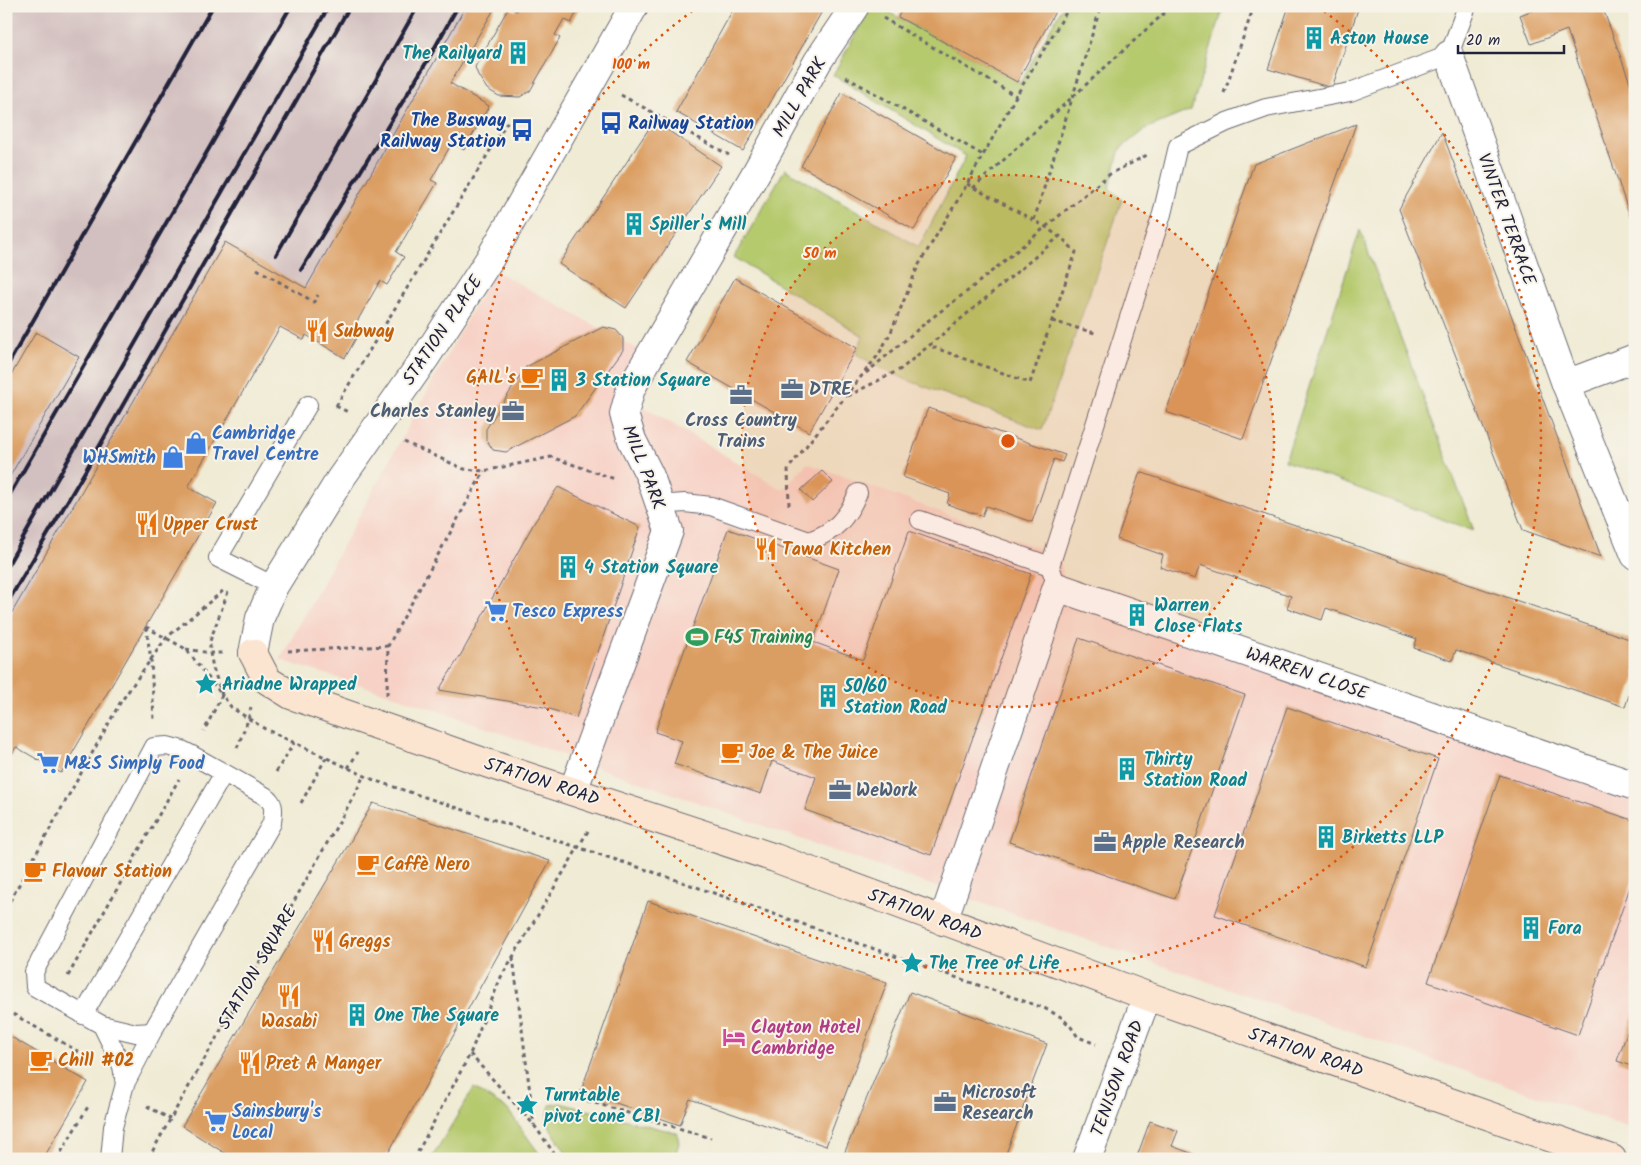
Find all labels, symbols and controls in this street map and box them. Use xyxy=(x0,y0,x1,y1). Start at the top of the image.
scale bar xyxy=(1458,22,1565,54)
building icon: Aston House xyxy=(1301,25,1327,51)
place label: Aston House xyxy=(1330,25,1429,54)
text: 20 m xyxy=(1466,29,1500,53)
place label: The Railyard xyxy=(402,40,502,69)
building icon: The Railyard xyxy=(505,40,531,66)
street label: MILL PARK xyxy=(766,52,835,143)
text: 100 m xyxy=(612,53,650,77)
place label: The Busway Railway Station xyxy=(380,107,507,157)
bus stop icon: Railway Station xyxy=(598,110,624,136)
place label: Railway Station xyxy=(628,110,754,139)
bus stop icon: The Busway Railway Station xyxy=(509,117,535,143)
street label: VINTER TERRACE xyxy=(1468,149,1543,290)
building icon: Spiller's Mill xyxy=(621,211,647,237)
place label: Spiller's Mill xyxy=(650,211,747,240)
text: 50 m xyxy=(802,242,837,266)
street label: STATION PLACE xyxy=(396,269,491,392)
restaurant icon: Subway xyxy=(304,318,330,344)
place label: Subway xyxy=(334,318,395,347)
place label: GAIL's xyxy=(466,364,517,393)
cafe icon: GAIL's xyxy=(519,364,545,390)
building icon: 3 Station Square xyxy=(546,367,572,393)
place label: 3 Station Square xyxy=(575,367,711,396)
office icon: DTRE xyxy=(779,376,805,402)
place label: DTRE xyxy=(809,376,853,405)
office icon: Cross Country Trains xyxy=(728,382,754,408)
place label: Charles Stanley xyxy=(370,398,497,427)
office icon: Charles Stanley xyxy=(500,398,526,424)
place label: Cross Country Trains xyxy=(685,407,797,457)
place label: Cambridge Travel Centre xyxy=(212,420,319,470)
street label: MILL PARK xyxy=(613,421,672,514)
shop icon: Cambridge Travel Centre xyxy=(183,430,209,456)
centre of rings xyxy=(999,432,1017,450)
place label: WHSmith xyxy=(83,444,156,473)
shop icon: WHSmith xyxy=(160,444,186,470)
restaurant icon: Upper Crust xyxy=(134,511,160,537)
place label: Upper Crust xyxy=(163,511,259,540)
restaurant icon: Tawa Kitchen xyxy=(753,536,779,562)
place label: Tawa Kitchen xyxy=(782,536,891,565)
building icon: 4 Station Square xyxy=(555,554,581,580)
place label: 4 Station Square xyxy=(584,554,719,583)
place label: Warren Close Flats xyxy=(1154,592,1243,642)
supermarket icon: Tesco Express xyxy=(483,598,509,624)
place label: Tesco Express xyxy=(512,598,624,627)
building icon: Warren Close Flats xyxy=(1124,602,1150,628)
sports icon: F45 Training xyxy=(684,624,710,650)
place label: F45 Training xyxy=(714,624,813,653)
street label: WARREN CLOSE xyxy=(1241,640,1372,709)
place icon: Ariadne Wrapped xyxy=(193,671,219,697)
place label: Ariadne Wrapped xyxy=(222,671,357,700)
place label: 50/60 Station Road xyxy=(843,673,947,723)
building icon: 50/60 Station Road xyxy=(815,683,841,709)
cafe icon: Joe & The Juice xyxy=(719,739,745,765)
place label: Joe & The Juice xyxy=(749,739,878,768)
place label: Thirty Station Road xyxy=(1144,746,1247,796)
supermarket icon: M&S Simply Food xyxy=(35,750,61,776)
place label: M&S Simply Food xyxy=(64,750,205,779)
street label: STATION ROAD xyxy=(480,750,603,815)
building icon: Thirty Station Road xyxy=(1114,756,1140,782)
office icon: WeWork xyxy=(827,777,853,803)
place label: WeWork xyxy=(856,777,918,806)
building icon: Birketts LLP xyxy=(1313,824,1339,850)
place label: Birketts LLP xyxy=(1342,824,1444,853)
office icon: Apple Research xyxy=(1092,829,1118,855)
place label: Apple Research xyxy=(1122,829,1245,858)
cafe icon: Caffè Nero xyxy=(355,851,381,877)
place label: Caffè Nero xyxy=(384,851,470,880)
cafe icon: Flavour Station xyxy=(22,858,48,884)
place label: Flavour Station xyxy=(52,858,172,887)
street label: STATION ROAD xyxy=(863,881,986,950)
street label: STATION SQUARE xyxy=(211,900,306,1035)
building icon: Fora xyxy=(1518,915,1544,941)
place label: Fora xyxy=(1548,915,1582,944)
restaurant icon: Greggs xyxy=(310,928,336,954)
place label: Greggs xyxy=(339,928,391,957)
place icon: The Tree of Life xyxy=(899,950,925,976)
place label: The Tree of Life xyxy=(929,950,1060,979)
restaurant icon: Wasabi xyxy=(276,983,302,1009)
building icon: One The Square xyxy=(344,1002,370,1028)
place label: One The Square xyxy=(374,1002,499,1031)
place label: Wasabi xyxy=(261,1008,317,1037)
place label: Clayton Hotel Cambridge xyxy=(751,1014,860,1064)
street label: TENISON ROAD xyxy=(1084,1016,1153,1141)
street label: STATION ROAD xyxy=(1244,1020,1367,1087)
hotel icon: Clayton Hotel Cambridge xyxy=(721,1024,747,1050)
cafe icon: Chill #02 xyxy=(28,1047,54,1073)
place label: Chill #02 xyxy=(58,1047,134,1076)
restaurant icon: Pret A Manger xyxy=(237,1050,263,1076)
place label: Pret A Manger xyxy=(266,1050,383,1079)
place label: Microsoft Research xyxy=(962,1079,1037,1129)
place label: Turntable pivot cone CB1 xyxy=(543,1082,660,1132)
office icon: Microsoft Research xyxy=(932,1089,958,1115)
place icon: Turntable pivot cone CB1 xyxy=(514,1092,540,1118)
place label: Sainsbury's Local xyxy=(232,1098,322,1148)
supermarket icon: Sainsbury's Local xyxy=(203,1108,229,1134)

